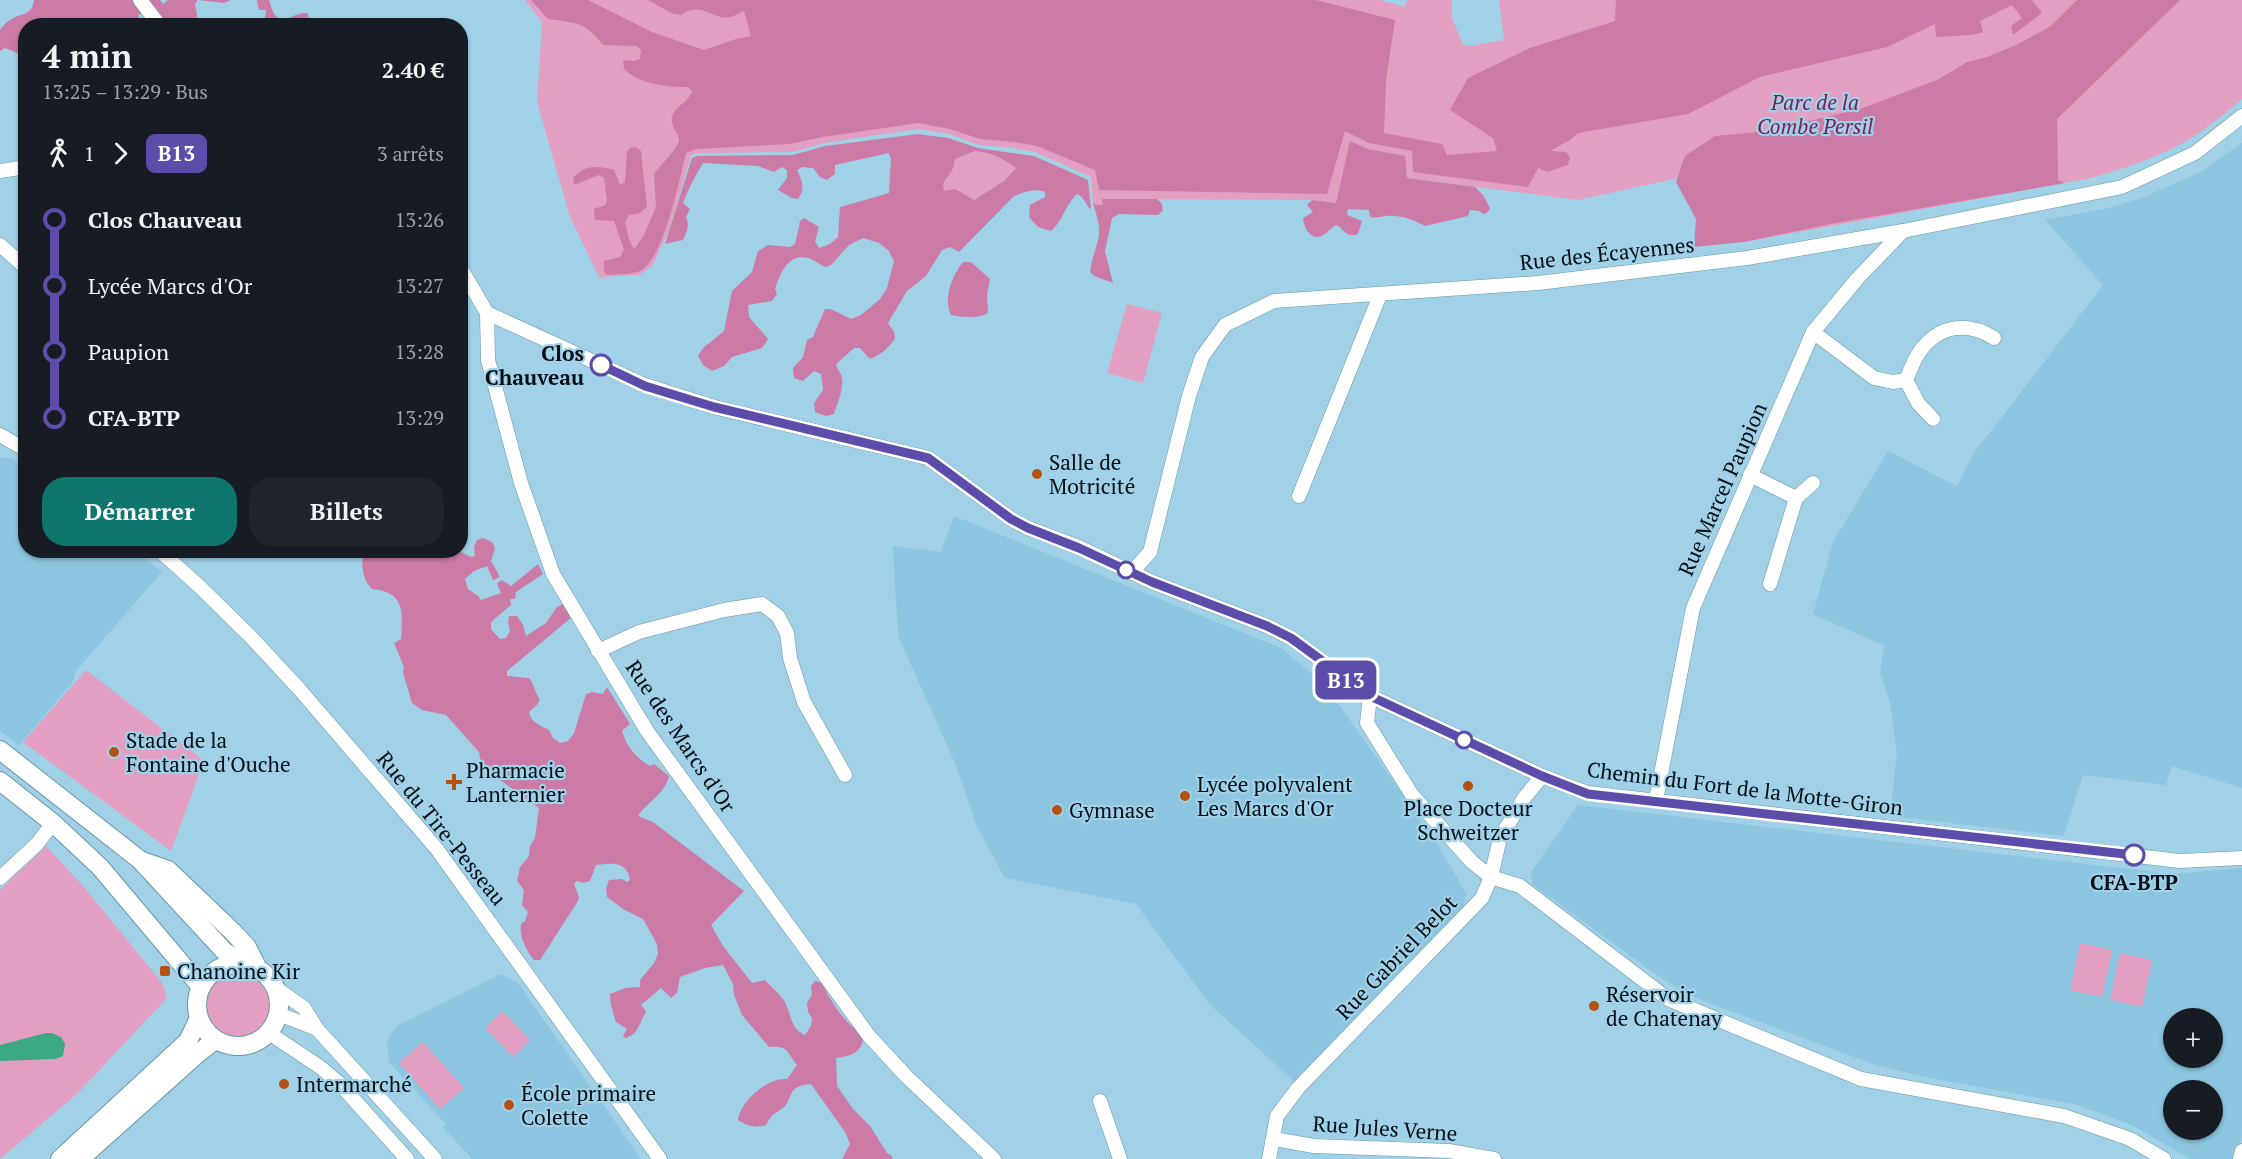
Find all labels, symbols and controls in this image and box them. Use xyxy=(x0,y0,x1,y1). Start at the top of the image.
text: 4 min xyxy=(42,34,132,77)
text: 2.40 € xyxy=(382,55,444,84)
text: 13:25 – 13:29 · Bus xyxy=(42,78,208,105)
park label: Parc de la Combe Persil xyxy=(1757,88,1873,140)
icon: walk xyxy=(42,137,75,170)
icon: forward xyxy=(104,137,137,170)
text: B13 xyxy=(158,139,195,167)
text: 1 xyxy=(84,140,95,167)
text: 3 arrêts xyxy=(377,140,444,167)
text: Clos Chauveau xyxy=(88,205,242,234)
text: 13:26 xyxy=(395,206,444,233)
street label: Rue des Écayennes xyxy=(1518,230,1696,276)
text: Lycée Marcs d'Or xyxy=(88,271,252,300)
text: 13:27 xyxy=(395,272,444,299)
text: Paupion xyxy=(88,337,169,366)
text: 13:28 xyxy=(395,338,444,365)
place label: Clos Chauveau xyxy=(485,339,584,391)
marker: Clos Chauveau xyxy=(590,354,612,376)
street label: Rue Marcel Paupion xyxy=(1671,397,1773,580)
text: CFA-BTP xyxy=(88,403,180,432)
text: 13:29 xyxy=(395,404,444,431)
place label: Salle de Motricité xyxy=(1049,448,1135,500)
marker: Salle de Motricité xyxy=(1030,467,1044,481)
button: Démarrer xyxy=(42,477,237,546)
button: Billets xyxy=(249,477,444,546)
unlabelled marker xyxy=(1117,561,1135,579)
street label: Rue des Marcs d'Or xyxy=(620,654,742,818)
line badge: B13 xyxy=(1312,660,1380,700)
text: B13 xyxy=(1327,666,1365,694)
place label: Stade de la Fontaine d'Ouche xyxy=(126,726,290,778)
unlabelled marker xyxy=(1455,731,1473,749)
marker: Stade de la Fontaine d'Ouche xyxy=(107,745,121,759)
street label: Rue du Tire-Pesseau xyxy=(371,745,513,911)
street label: Chemin du Fort de la Motte-Giron xyxy=(1585,755,1905,821)
place label: Pharmacie Lanternier xyxy=(466,756,565,808)
place label: Lycée polyvalent Les Marcs d'Or xyxy=(1197,770,1353,822)
marker: Pharmacie Lanternier xyxy=(447,775,461,789)
marker: Place Docteur Schweitzer xyxy=(1461,779,1475,793)
marker: Lycée polyvalent Les Marcs d'Or xyxy=(1178,789,1192,803)
place label: Place Docteur Schweitzer xyxy=(1403,794,1533,846)
place label: Gymnase xyxy=(1069,796,1155,824)
marker: Gymnase xyxy=(1050,803,1064,817)
marker: CFA-BTP xyxy=(2123,844,2145,866)
place label: CFA-BTP xyxy=(2090,868,2178,896)
street label: Rue Gabriel Belot xyxy=(1329,889,1463,1025)
place label: Chanoine Kir xyxy=(177,957,300,985)
marker: Chanoine Kir xyxy=(158,964,172,978)
place label: Réservoir de Chatenay xyxy=(1606,980,1722,1032)
marker: Réservoir de Chatenay xyxy=(1587,999,1601,1013)
map controls xyxy=(2163,1008,2223,1140)
button: + xyxy=(2163,1008,2223,1068)
place label: Intermarché xyxy=(296,1070,412,1098)
marker: Intermarché xyxy=(277,1077,291,1091)
place label: École primaire Colette xyxy=(521,1079,656,1131)
button: − xyxy=(2163,1080,2223,1140)
marker: École primaire Colette xyxy=(502,1098,516,1112)
street label: Rue Jules Verne xyxy=(1312,1109,1458,1147)

